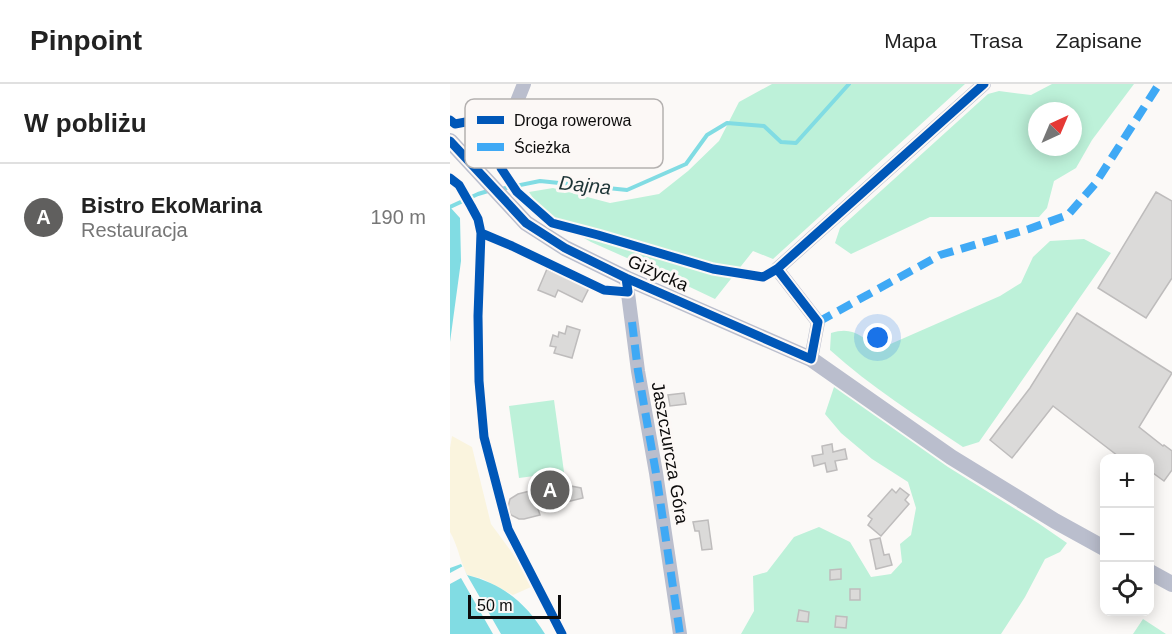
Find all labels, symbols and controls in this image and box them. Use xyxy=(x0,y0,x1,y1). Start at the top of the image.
text: Pinpoint xyxy=(30,25,142,56)
text: Mapa xyxy=(884,29,937,52)
text: Trasa xyxy=(970,29,1023,52)
text: Zapisane xyxy=(1056,29,1142,52)
legend xyxy=(465,99,663,168)
north arrow xyxy=(1028,102,1082,156)
text: W pobliżu xyxy=(24,108,147,138)
text: Droga rowerowa xyxy=(514,112,631,129)
text: Ścieżka xyxy=(514,138,570,156)
water label: Dajna xyxy=(558,171,612,199)
text: Bistro EkoMarina xyxy=(81,193,262,218)
text: A xyxy=(36,206,51,228)
text: 190 m xyxy=(370,206,426,228)
text: Restauracja xyxy=(81,219,188,241)
street label: Giżycka xyxy=(625,251,692,296)
your location xyxy=(863,323,892,352)
street label: Jaszczurcza Góra xyxy=(648,380,693,527)
map controls xyxy=(1100,454,1154,616)
button: + xyxy=(1100,454,1154,508)
pin: A xyxy=(530,468,570,512)
button: − xyxy=(1100,508,1154,562)
button: locate xyxy=(1100,562,1154,616)
scale bar xyxy=(468,592,561,620)
text: 50 m xyxy=(477,597,513,614)

